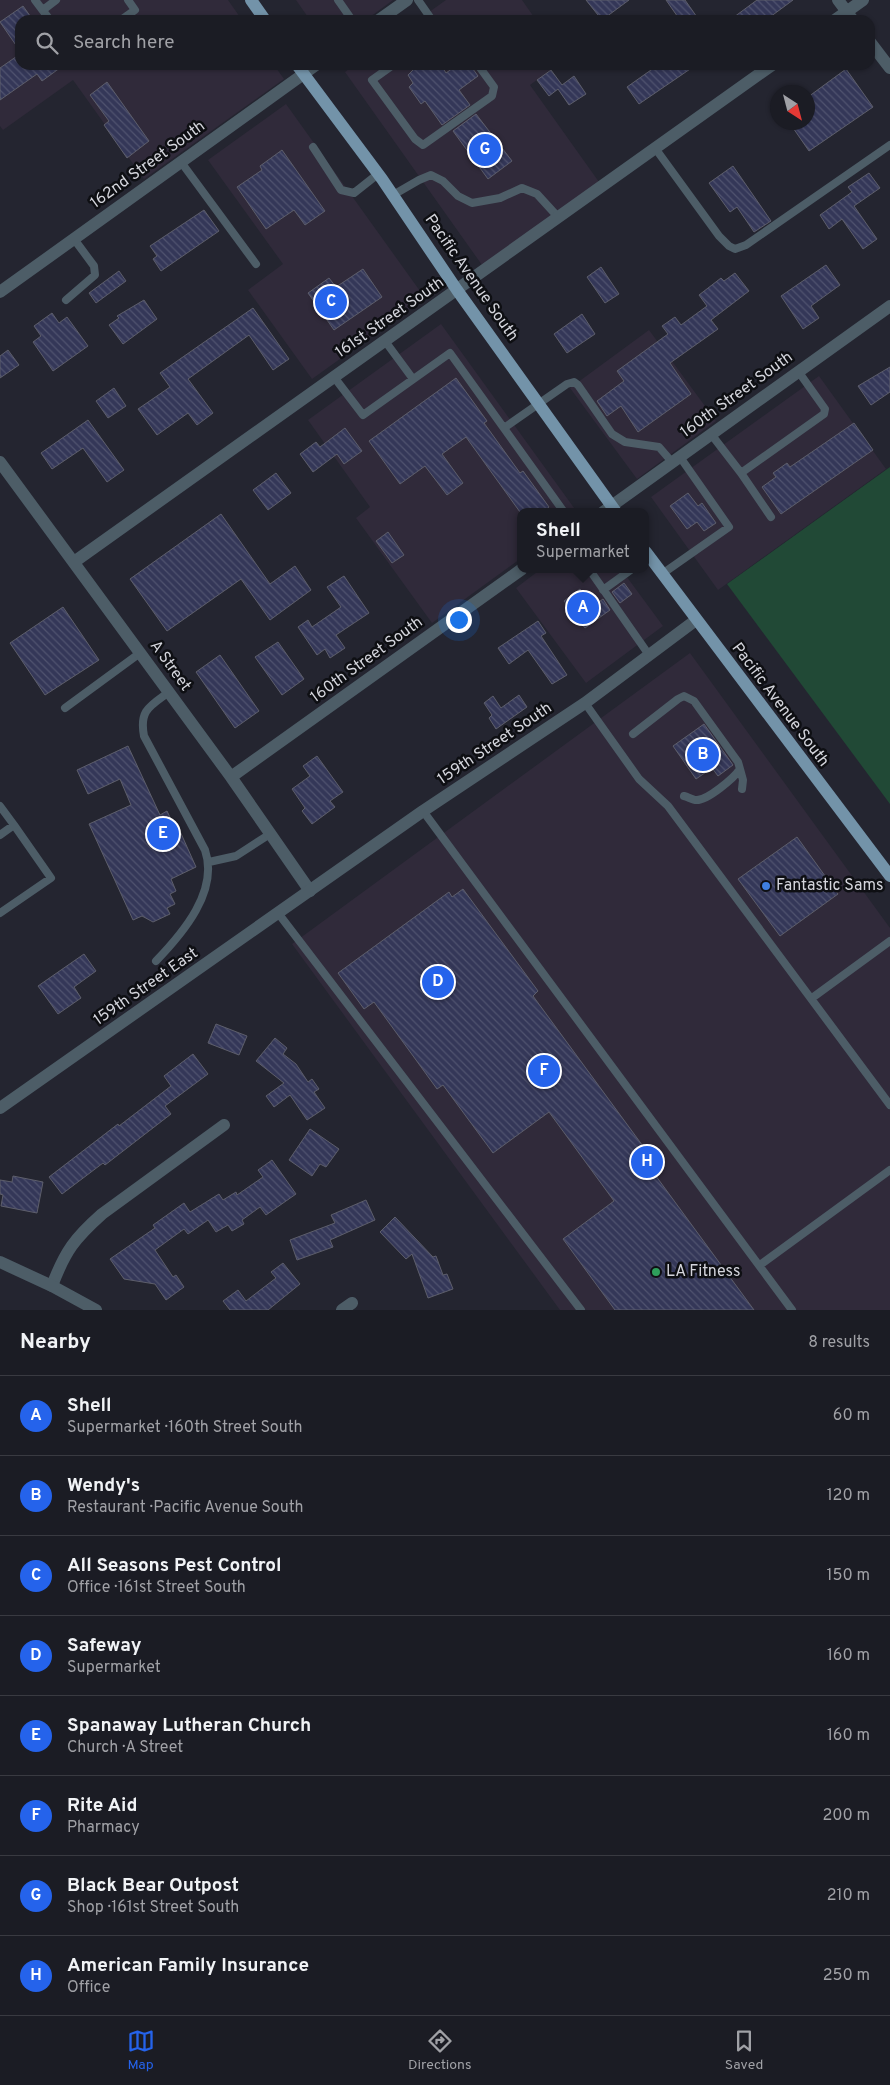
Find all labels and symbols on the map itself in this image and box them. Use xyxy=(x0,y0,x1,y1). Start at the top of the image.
north arrow xyxy=(770,85,815,130)
street label: 162nd Street South xyxy=(87,117,209,213)
pin: G xyxy=(469,131,501,169)
street label: Pacific Avenue South xyxy=(420,211,522,345)
street label: 161st Street South xyxy=(332,273,448,363)
pin: C xyxy=(315,283,347,321)
street label: 160th Street South xyxy=(677,348,797,442)
pin: A xyxy=(567,589,599,627)
your location xyxy=(446,607,472,633)
street label: 160th Street South xyxy=(307,613,427,707)
street label: A Street xyxy=(145,637,195,695)
street label: Pacific Avenue South xyxy=(727,639,833,771)
street label: 159th Street South xyxy=(434,698,556,790)
pin: B xyxy=(687,736,719,774)
pin: E xyxy=(147,815,179,853)
place label: Fantastic Sams xyxy=(776,876,884,896)
marker: Fantastic Sams xyxy=(760,880,772,892)
street label: 159th Street East xyxy=(90,944,202,1030)
pin: D xyxy=(422,963,454,1001)
pin: F xyxy=(528,1052,560,1090)
pin: H xyxy=(631,1143,663,1181)
place label: LA Fitness xyxy=(666,1262,740,1282)
marker: LA Fitness xyxy=(650,1266,662,1278)

